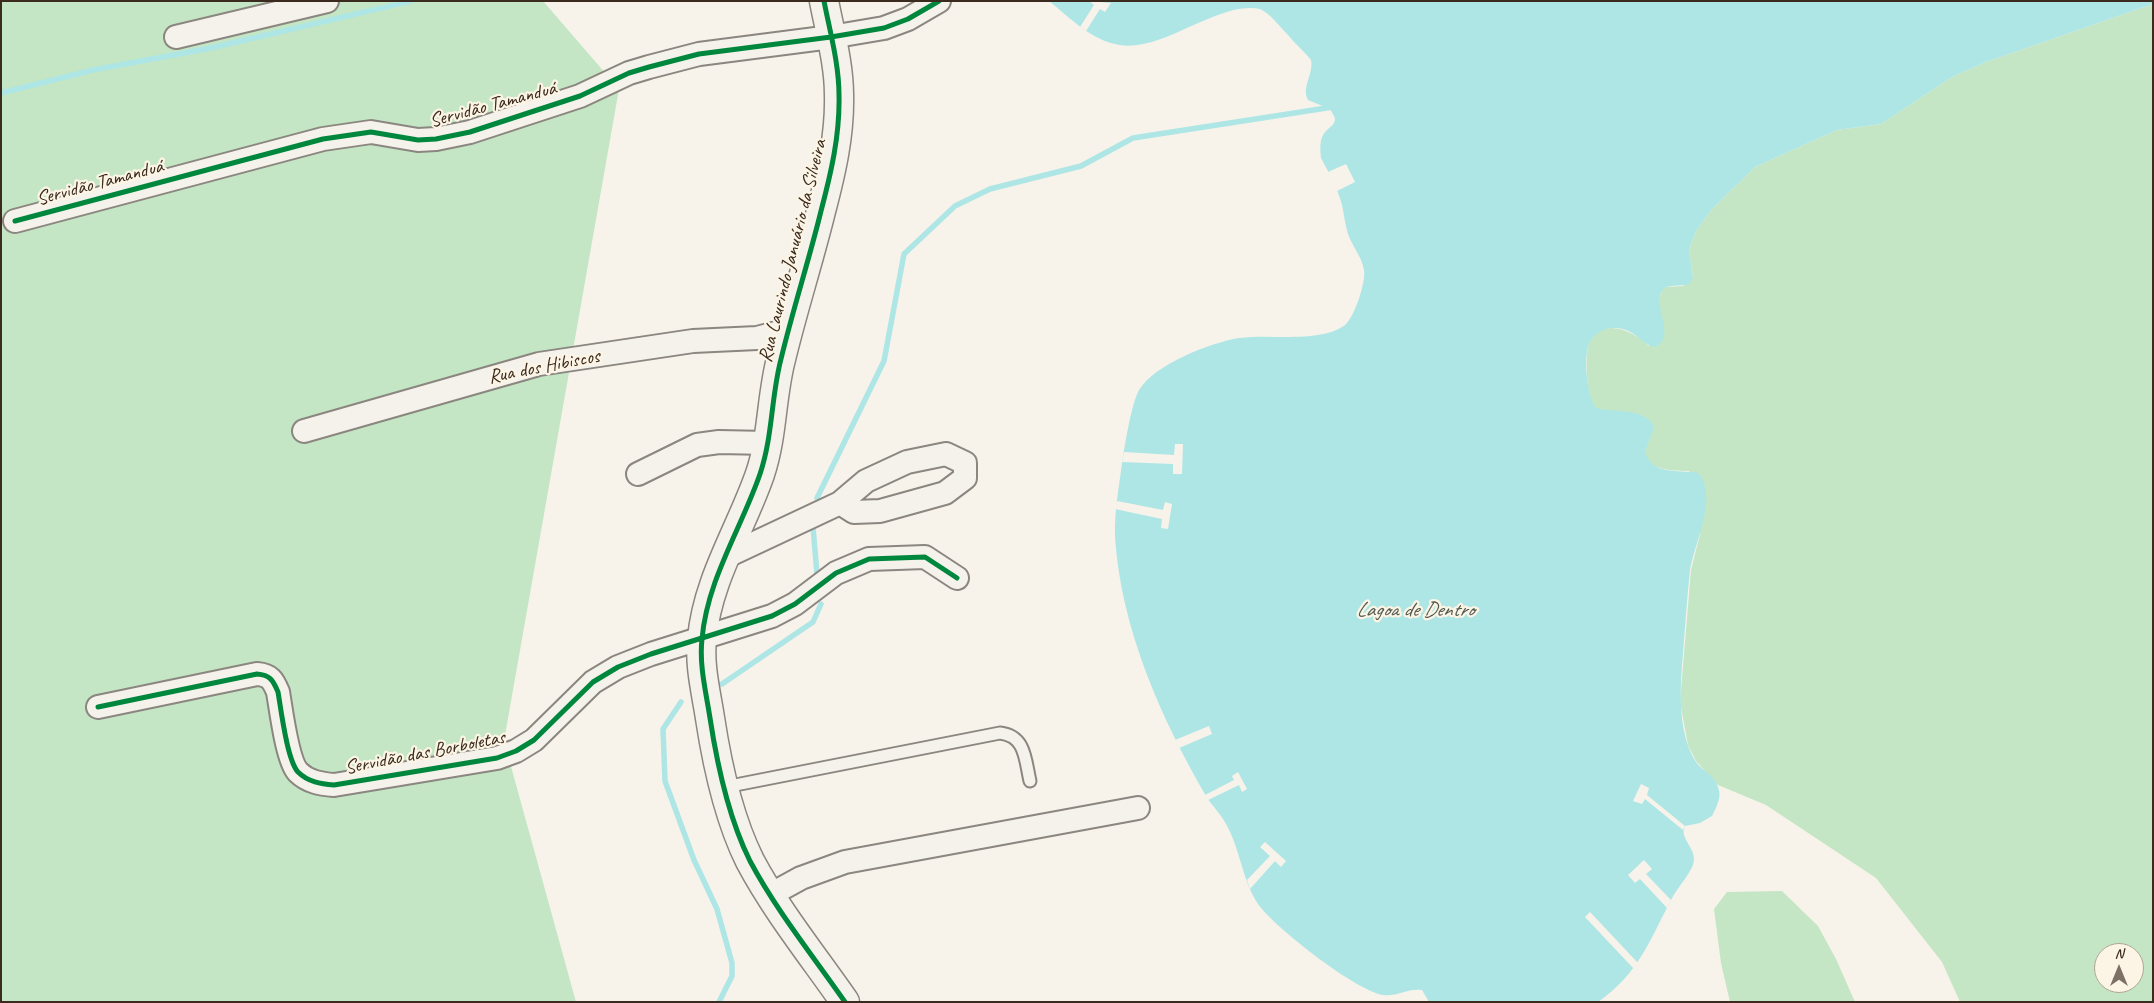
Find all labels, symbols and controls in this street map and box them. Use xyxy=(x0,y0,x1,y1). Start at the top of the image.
street label: Servidão Tamanduá xyxy=(427,77,559,133)
street label: Rua Laurindo Januário da Silveira xyxy=(754,137,832,365)
street label: Servidão Tamanduá xyxy=(34,155,166,211)
street label: Rua dos Hibiscos xyxy=(486,344,602,390)
water label: Lagoa de Dentro xyxy=(1356,597,1474,623)
street label: Servidão das Borboletas xyxy=(343,726,507,780)
north arrow xyxy=(2094,943,2144,993)
text: N xyxy=(2115,945,2123,962)

